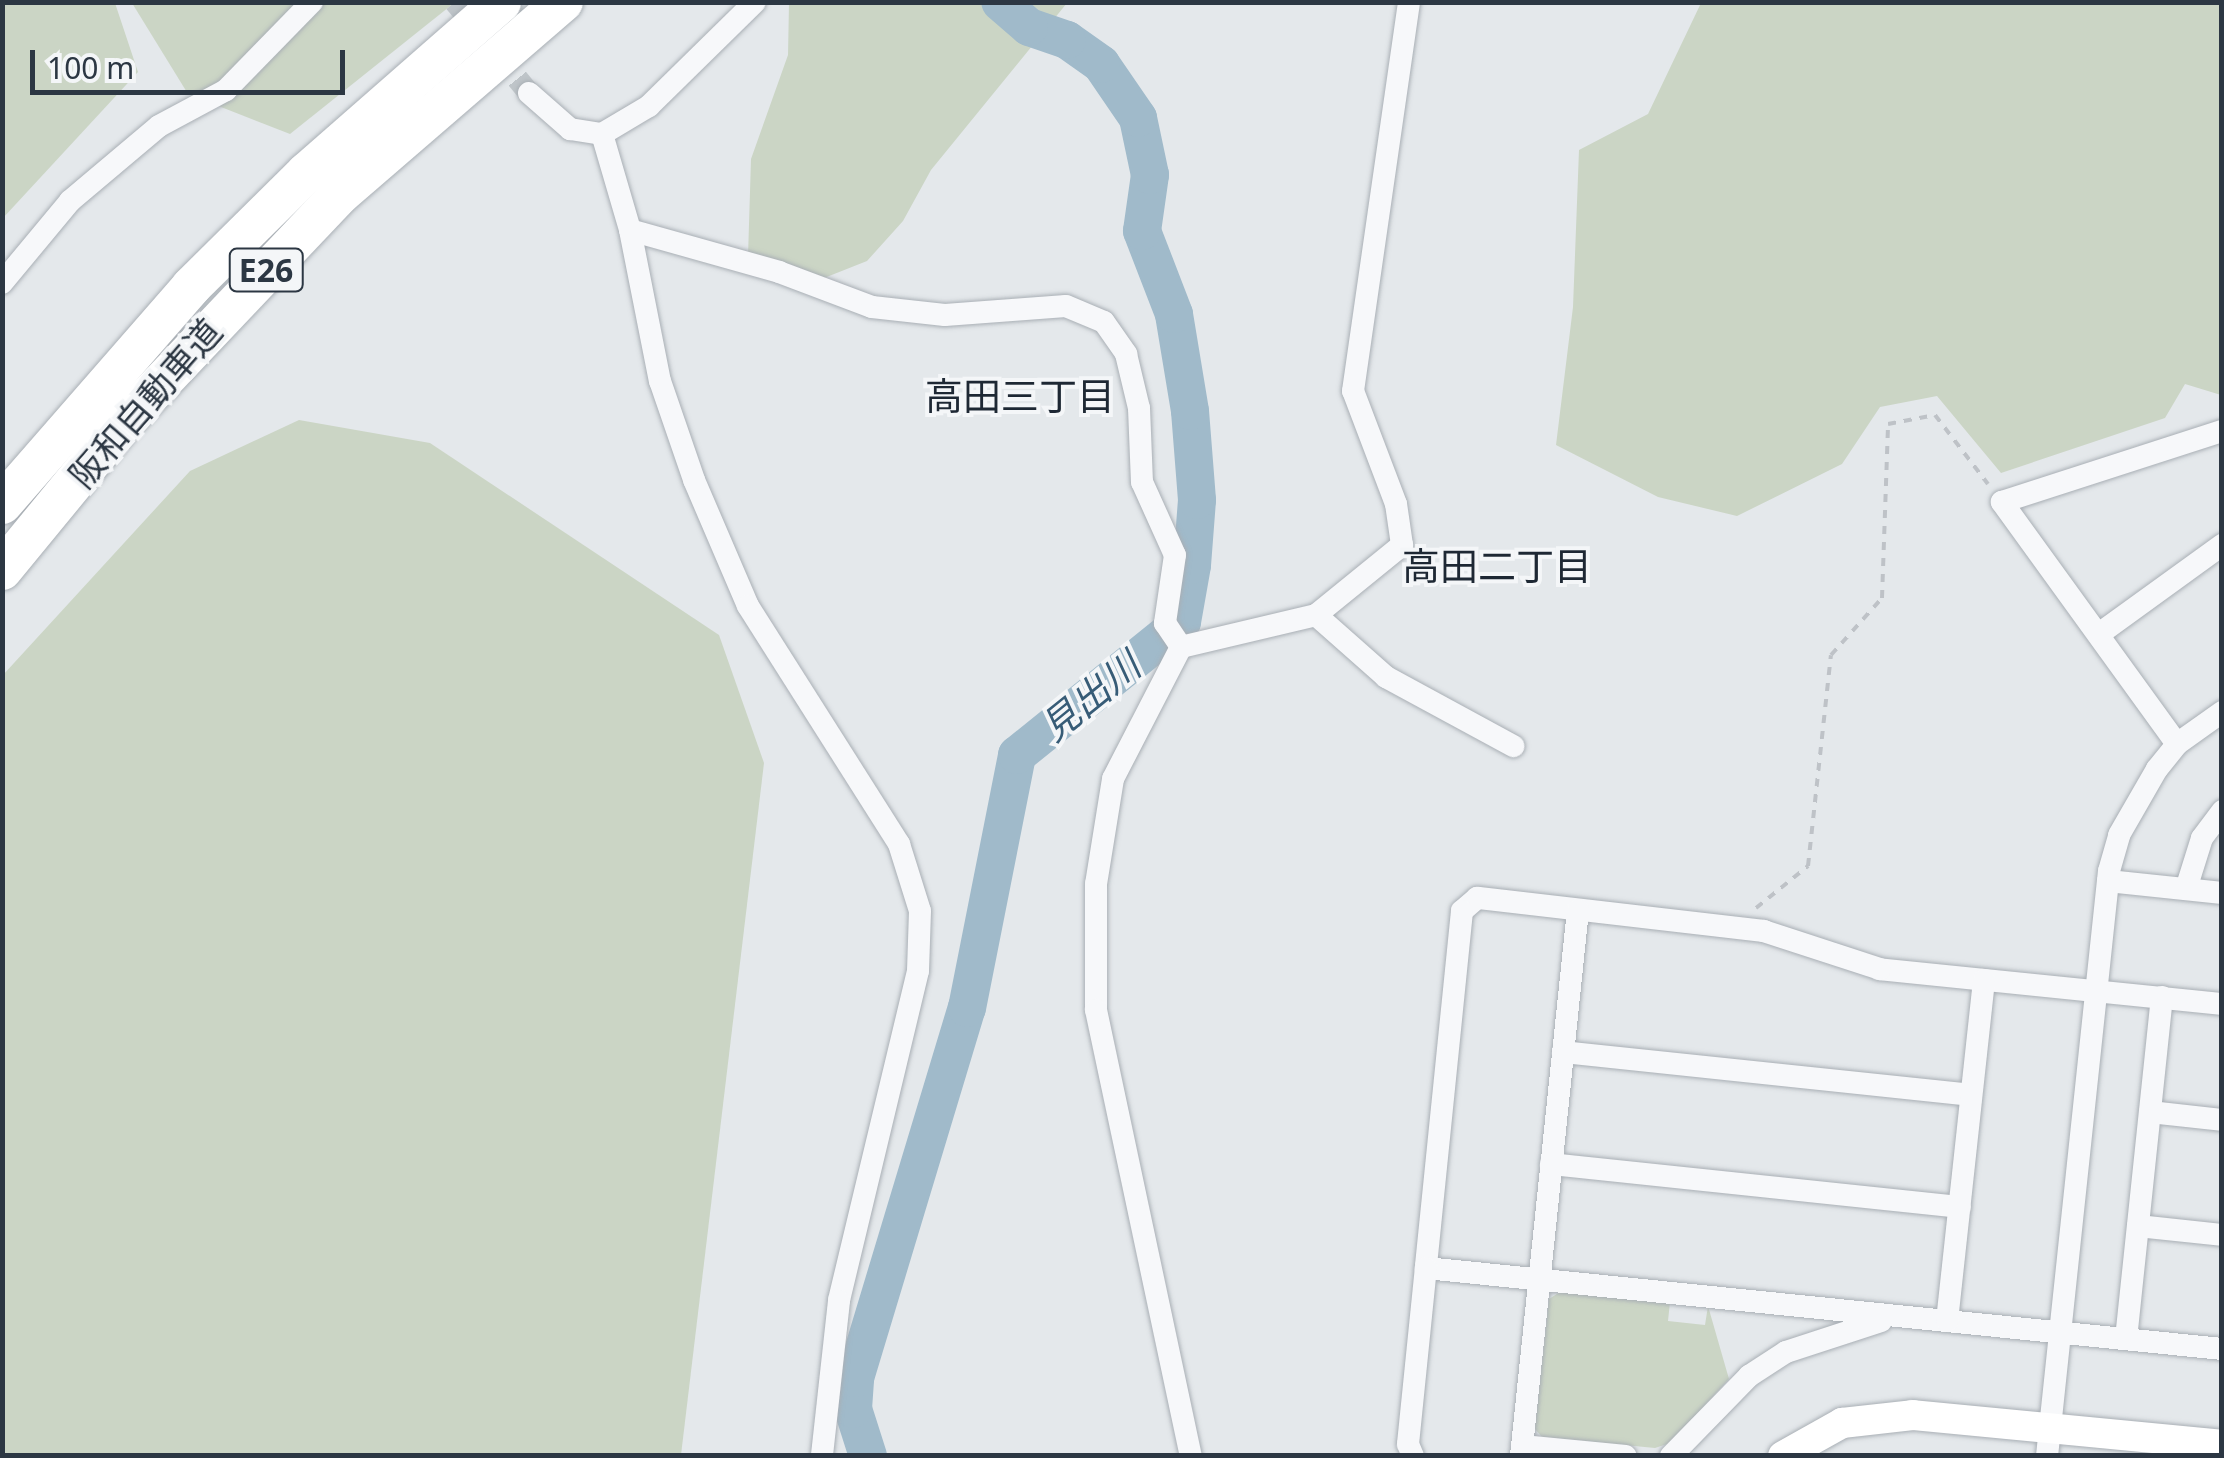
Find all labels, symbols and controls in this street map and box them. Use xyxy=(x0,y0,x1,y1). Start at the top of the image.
scale bar xyxy=(35,30,350,92)
text: 100 m xyxy=(47,47,134,88)
road number: E26 xyxy=(228,243,304,297)
street label: 阪和自動車道 xyxy=(60,310,230,496)
district label: 高田三丁目 xyxy=(925,373,1115,419)
district label: 高田二丁目 xyxy=(1402,543,1592,589)
water label: 見出川 xyxy=(1031,642,1149,750)

